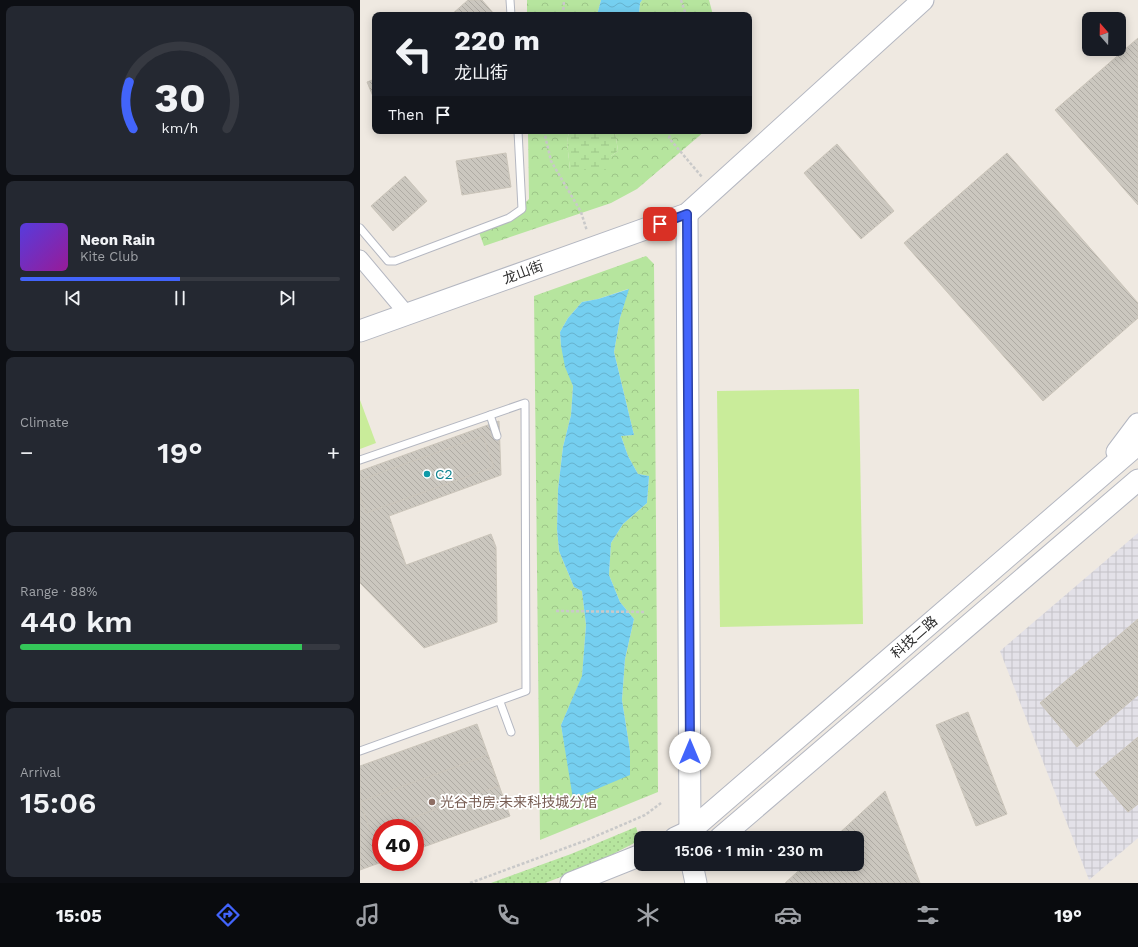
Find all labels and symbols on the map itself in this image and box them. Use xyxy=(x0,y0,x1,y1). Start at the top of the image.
north arrow xyxy=(1082,12,1126,56)
pin xyxy=(643,207,677,241)
street label: 龙山街 xyxy=(501,257,545,287)
place label: C2 xyxy=(435,466,453,482)
marker: C2 xyxy=(422,469,432,479)
street label: 科技二路 xyxy=(888,613,940,661)
position arrow xyxy=(669,731,711,773)
place label: 光谷书房·未来科技城分馆 xyxy=(440,794,597,810)
marker: 光谷书房·未来科技城分馆 xyxy=(427,797,437,807)
speed limit sign: 40 xyxy=(372,819,424,871)

